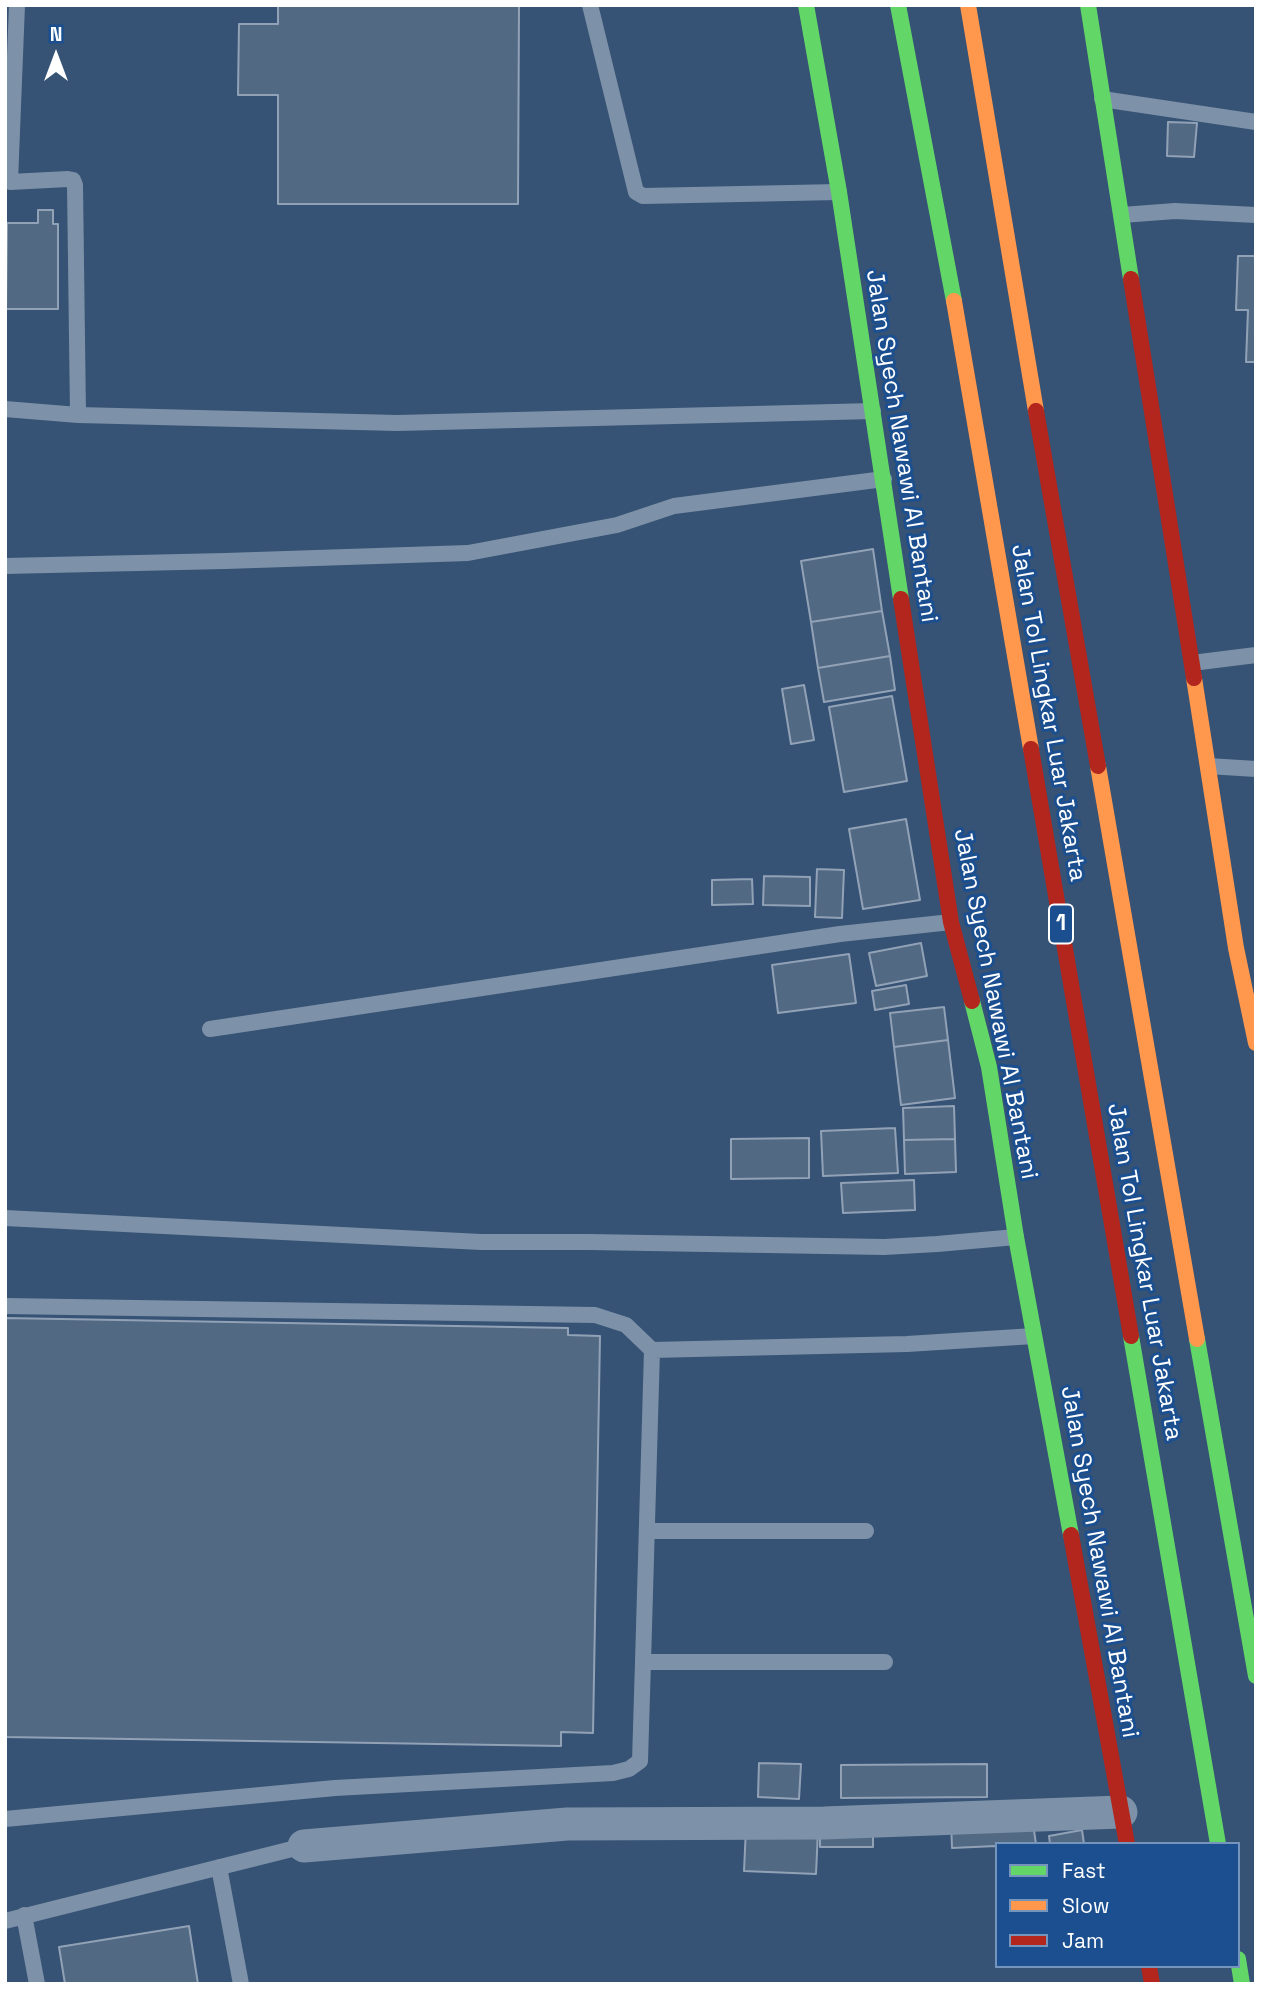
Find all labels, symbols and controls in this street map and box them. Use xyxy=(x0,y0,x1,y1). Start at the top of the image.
north arrow xyxy=(21,21,91,91)
text: N xyxy=(50,22,62,47)
street label: Jalan Syech Nawawi Al Bantani xyxy=(859,268,943,624)
street label: Jalan Tol Lingkar Luar Jakarta xyxy=(1004,542,1092,884)
street label: Jalan Syech Nawawi Al Bantani xyxy=(947,826,1043,1182)
road number: 1 xyxy=(1049,904,1073,944)
street label: Jalan Tol Lingkar Luar Jakarta xyxy=(1100,1101,1188,1443)
street label: Jalan Syech Nawawi Al Bantani xyxy=(1054,1384,1144,1740)
legend xyxy=(995,1842,1240,1968)
text: Fast xyxy=(1062,1857,1106,1884)
text: Slow xyxy=(1062,1892,1110,1919)
text: Jam xyxy=(1062,1927,1104,1954)

